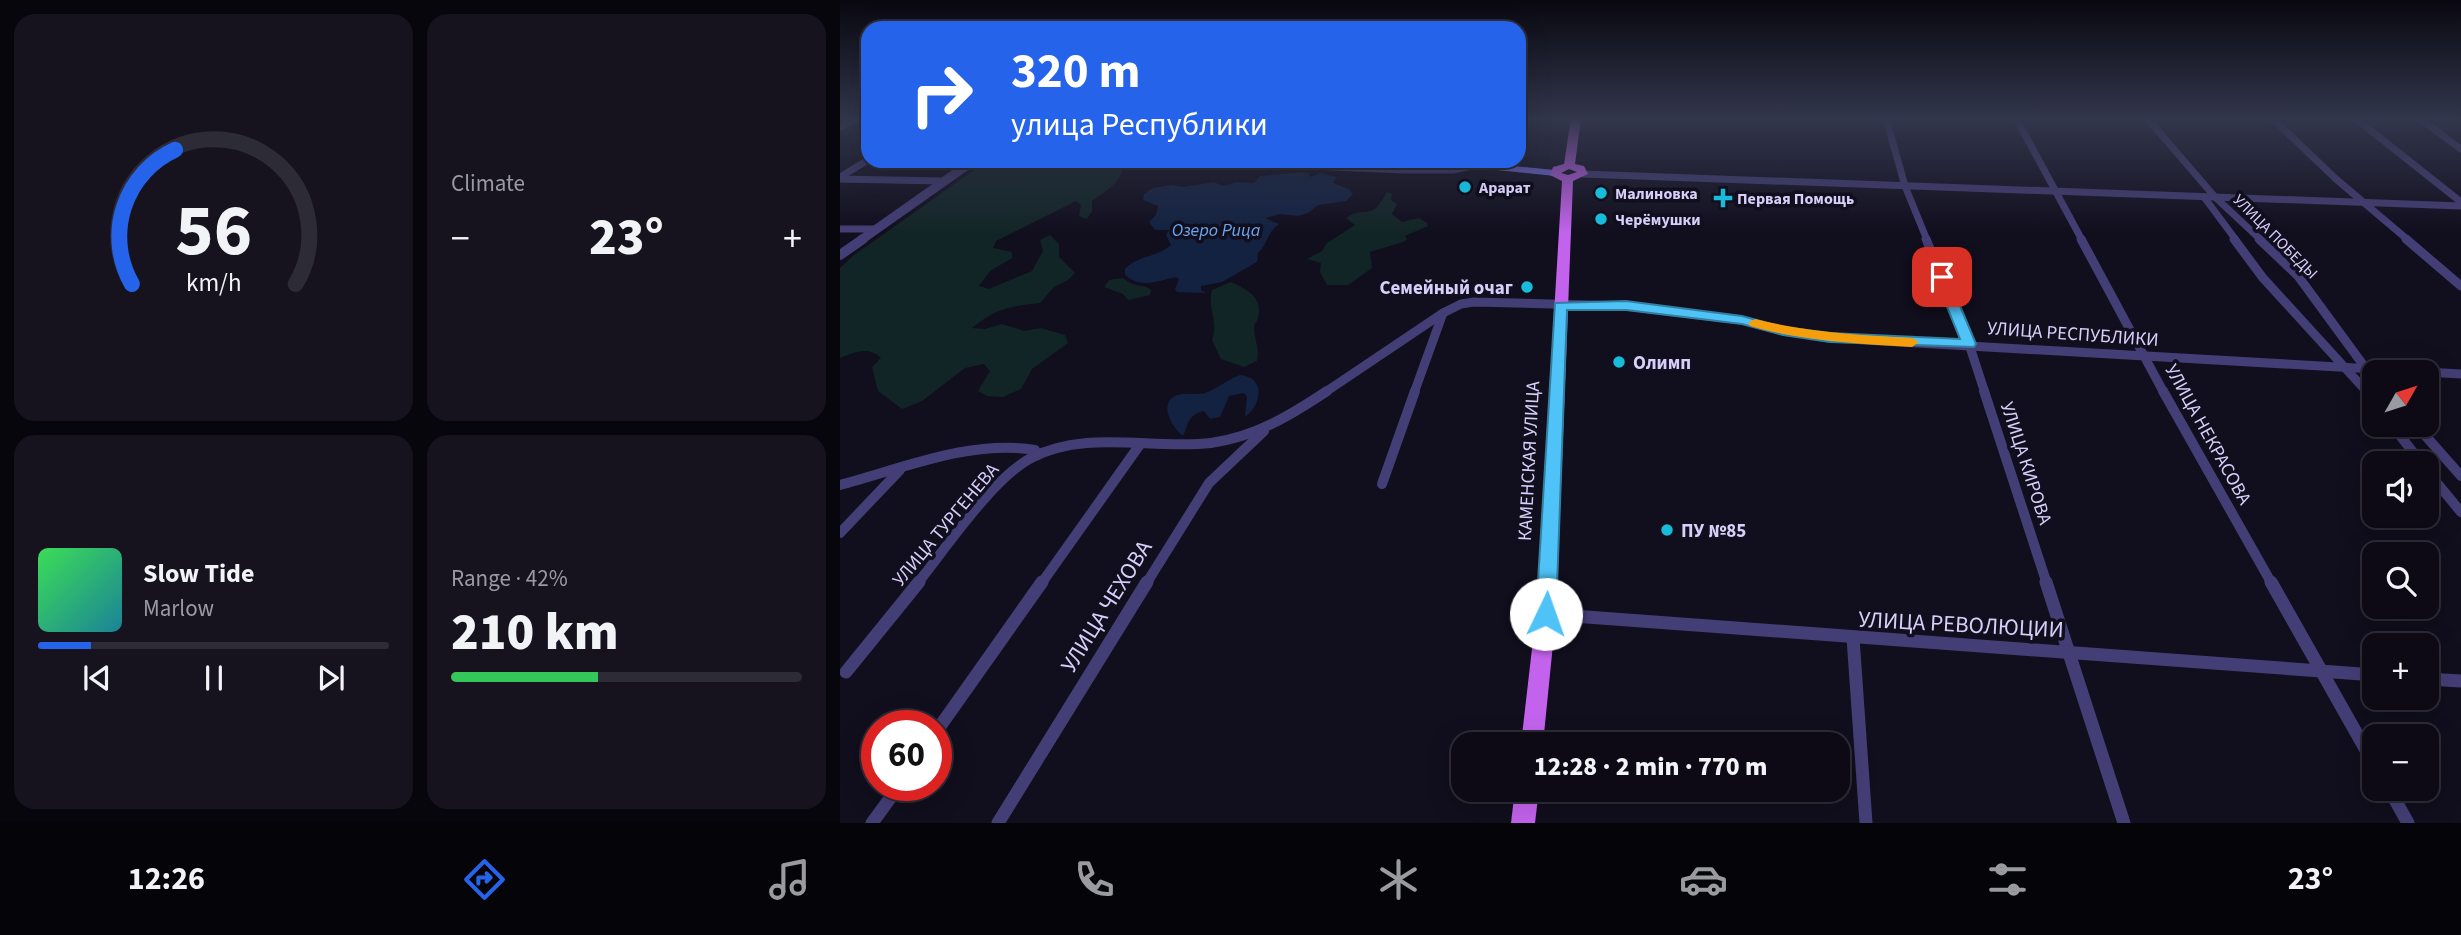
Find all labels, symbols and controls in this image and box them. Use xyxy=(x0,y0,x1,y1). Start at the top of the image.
text: 320 m xyxy=(1011,37,1140,107)
icon: right xyxy=(896,49,987,140)
text: улица Республики xyxy=(1011,102,1268,148)
text: Climate xyxy=(451,167,525,200)
place label: Арарат xyxy=(1478,177,1531,199)
text: 56 xyxy=(175,179,252,283)
marker: Арарат xyxy=(1457,179,1473,195)
place label: Малиновка xyxy=(1615,183,1698,205)
marker: Малиновка xyxy=(1593,185,1609,201)
place label: Первая Помощь xyxy=(1737,188,1854,210)
marker: Первая Помощь xyxy=(1715,190,1731,206)
street label: УЛИЦА ПОБЕДЫ xyxy=(2228,190,2322,284)
text: 23° xyxy=(589,201,664,275)
place label: Черёмушки xyxy=(1615,209,1701,231)
marker: Черёмушки xyxy=(1593,211,1609,227)
text: − xyxy=(451,212,470,266)
text: + xyxy=(783,212,802,266)
water label: Озеро Рица xyxy=(1172,218,1261,243)
pin xyxy=(1912,247,1972,307)
icon: arrive xyxy=(1923,258,1961,296)
text: km/h xyxy=(186,264,241,300)
place label: Семейный очаг xyxy=(1379,275,1513,302)
marker: Семейный очаг xyxy=(1519,279,1535,295)
street label: УЛИЦА РЕСПУБЛИКИ xyxy=(1986,315,2160,354)
place label: Олимп xyxy=(1633,350,1691,377)
marker: Олимп xyxy=(1611,354,1627,370)
street label: УЛИЦА НЕКРАСОВА xyxy=(2158,359,2258,511)
north arrow xyxy=(2362,360,2440,438)
map controls xyxy=(2362,360,2439,801)
street label: КАМЕНСКАЯ УЛИЦА xyxy=(1512,380,1547,542)
street label: УЛИЦА КИРОВА xyxy=(1993,399,2058,529)
button: sound xyxy=(2362,451,2439,528)
street label: УЛИЦА ТУРГЕНЕВА xyxy=(886,457,1006,592)
place label: ПУ №85 xyxy=(1681,518,1746,545)
marker: ПУ №85 xyxy=(1659,522,1675,538)
street label: УЛИЦА ЧЕХОВА xyxy=(1053,533,1161,679)
button: search xyxy=(2362,542,2439,619)
text: Slow Tide xyxy=(143,555,254,592)
text: Range · 42% xyxy=(451,562,568,595)
position arrow xyxy=(1509,577,1583,651)
text: Marlow xyxy=(143,592,214,625)
text: 210 km xyxy=(451,596,619,670)
street label: УЛИЦА РЕВОЛЮЦИИ xyxy=(1857,603,2065,646)
button: + xyxy=(2362,633,2439,710)
icon: previous xyxy=(78,659,116,697)
icon: pause xyxy=(195,659,233,697)
icon: next xyxy=(312,659,350,697)
speed limit sign: 60 xyxy=(861,710,952,801)
button: − xyxy=(2362,724,2439,801)
text: 12:28 · 2 min · 770 m xyxy=(1534,748,1767,785)
icon: directions xyxy=(460,855,509,904)
icon: music xyxy=(765,855,814,904)
icon: phone xyxy=(1070,855,1119,904)
icon: climate xyxy=(1374,855,1423,904)
icon: car xyxy=(1679,855,1728,904)
icon: filters xyxy=(1983,855,2032,904)
text: 12:26 xyxy=(128,856,205,902)
text: 23° xyxy=(2288,856,2333,902)

